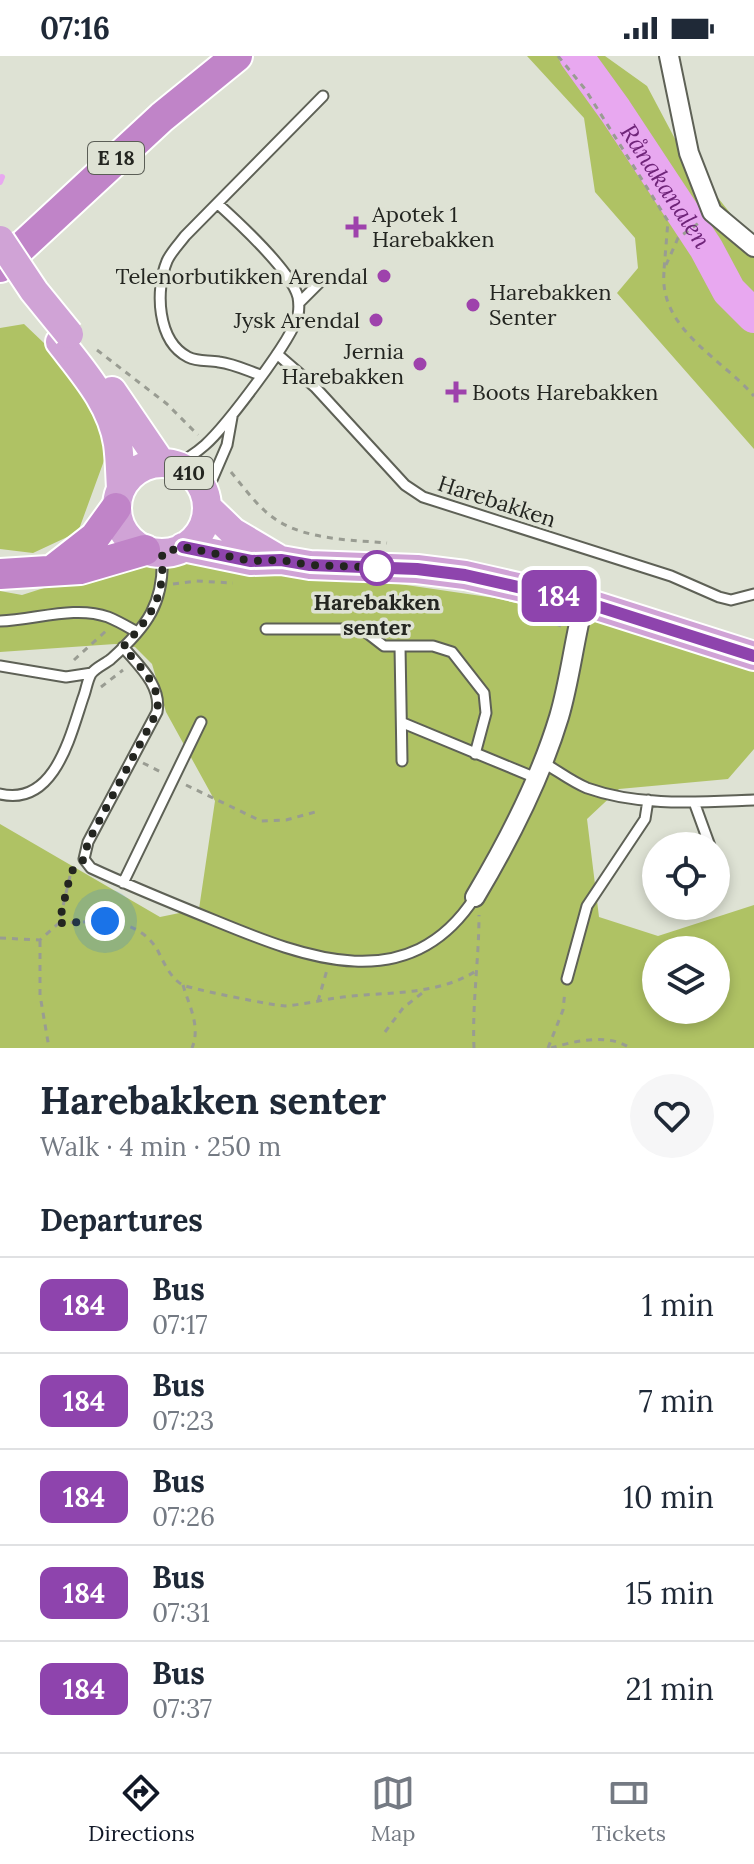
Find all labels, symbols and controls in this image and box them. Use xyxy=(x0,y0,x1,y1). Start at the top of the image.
text: 07:16 xyxy=(40,9,110,47)
water label: Rånakanalen xyxy=(614,118,718,254)
road number: E 18 xyxy=(88,142,144,174)
place label: Apotek 1 Harebakken xyxy=(371,200,495,253)
marker: Apotek 1 Harebakken xyxy=(347,218,365,236)
place label: Telenorbutikken Arendal xyxy=(115,262,368,290)
marker: Telenorbutikken Arendal xyxy=(375,267,393,285)
place label: Harebakken Senter xyxy=(489,278,612,331)
marker: Harebakken Senter xyxy=(464,296,482,314)
place label: Jysk Arendal xyxy=(233,306,360,334)
marker: Jysk Arendal xyxy=(367,311,385,329)
place label: Jernia Harebakken xyxy=(281,337,404,390)
marker: Jernia Harebakken xyxy=(411,355,429,373)
place label: Boots Harebakken xyxy=(472,378,658,406)
marker: Boots Harebakken xyxy=(447,383,465,401)
road number: 410 xyxy=(165,457,213,489)
street label: Harebakken xyxy=(434,469,560,533)
marker: Harebakken senter xyxy=(360,551,394,585)
line badge: 184 xyxy=(513,570,605,622)
text: 184 xyxy=(538,578,580,614)
place label: Harebakken senter xyxy=(314,588,440,641)
map controls xyxy=(642,832,730,1024)
button: locate xyxy=(642,832,730,920)
your location xyxy=(85,901,125,941)
button: layers xyxy=(642,936,730,1024)
button: heart xyxy=(630,1074,714,1158)
text: Harebakken senter xyxy=(40,1076,386,1124)
text: Walk · 4 min · 250 m xyxy=(40,1130,281,1163)
text: Departures xyxy=(40,1201,203,1239)
text: Bus xyxy=(152,1270,205,1308)
text: 1 min xyxy=(642,1286,714,1324)
text: 184 xyxy=(63,1287,105,1323)
text: 07:17 xyxy=(152,1308,208,1341)
text: Bus xyxy=(152,1366,205,1404)
text: 7 min xyxy=(639,1382,714,1420)
text: 184 xyxy=(63,1383,105,1419)
text: 07:23 xyxy=(152,1404,214,1437)
text: Bus xyxy=(152,1462,205,1500)
text: 10 min xyxy=(623,1478,714,1516)
text: 184 xyxy=(63,1479,105,1515)
text: 07:26 xyxy=(152,1500,215,1533)
text: Bus xyxy=(152,1558,205,1596)
text: 15 min xyxy=(625,1574,714,1612)
text: 184 xyxy=(63,1575,105,1611)
text: 07:31 xyxy=(152,1596,210,1629)
text: Bus xyxy=(152,1654,205,1692)
text: 21 min xyxy=(626,1670,714,1708)
text: 184 xyxy=(63,1671,105,1707)
text: 07:37 xyxy=(152,1692,212,1725)
tab: Directions xyxy=(88,1771,195,1847)
tab: Map xyxy=(371,1771,416,1847)
tab: Tickets xyxy=(592,1771,666,1847)

